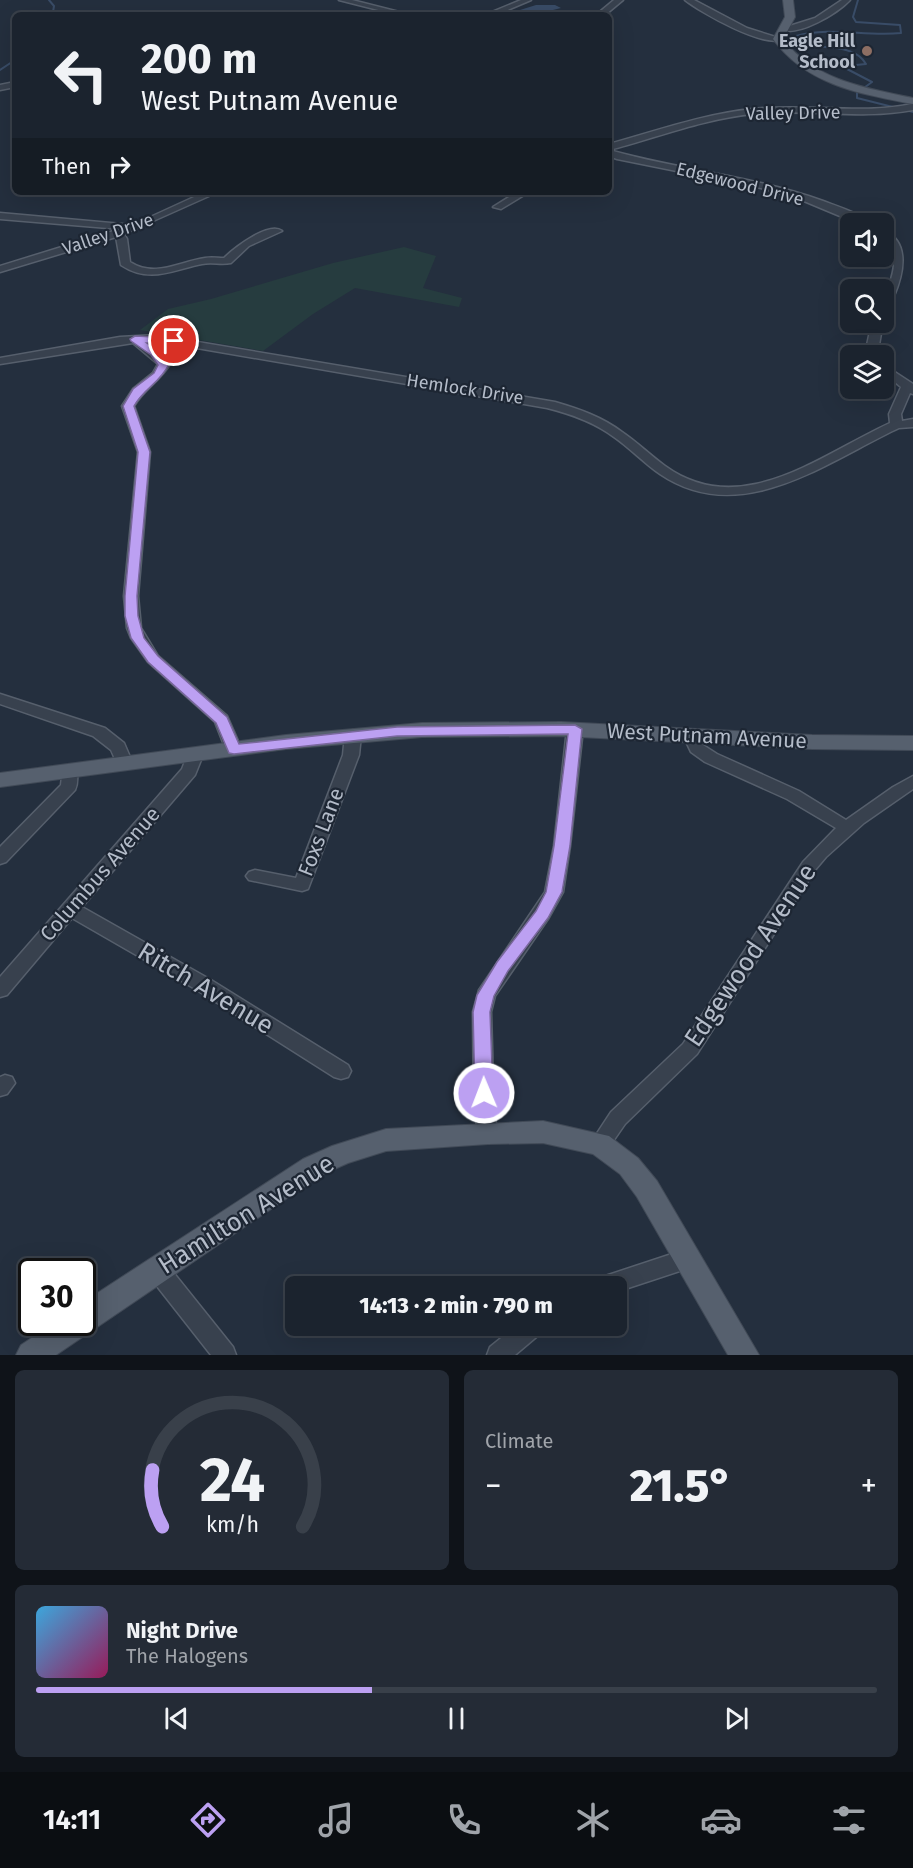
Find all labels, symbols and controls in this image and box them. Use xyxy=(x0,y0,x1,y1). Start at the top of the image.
place label: Eagle Hill School xyxy=(779,30,856,73)
text: 200 m xyxy=(141,34,257,84)
icon: left xyxy=(42,36,120,114)
marker: Eagle Hill School xyxy=(860,44,874,58)
text: West Putnam Avenue xyxy=(141,85,398,117)
street label: Valley Drive xyxy=(745,101,841,125)
icon: right xyxy=(103,150,136,183)
text: Then xyxy=(42,153,91,180)
street label: Edgewood Drive xyxy=(674,158,806,210)
street label: Valley Drive xyxy=(60,208,156,260)
map controls xyxy=(840,213,894,399)
button: sound xyxy=(840,213,894,267)
button: search xyxy=(840,279,894,333)
pin xyxy=(148,315,199,366)
icon: arrive xyxy=(157,324,190,357)
button: layers xyxy=(840,345,894,399)
street label: Hemlock Drive xyxy=(405,369,525,409)
street label: West Putnam Avenue xyxy=(606,718,808,754)
street label: Foxs Lane xyxy=(292,784,350,880)
street label: Columbus Avenue xyxy=(35,801,165,947)
street label: Edgewood Avenue xyxy=(678,858,823,1053)
street label: Ritch Avenue xyxy=(132,936,279,1041)
position arrow xyxy=(452,1061,516,1125)
street label: Hamilton Avenue xyxy=(153,1148,340,1281)
speed limit sign: 30 xyxy=(18,1258,96,1336)
text: 14:13 · 2 min · 790 m xyxy=(359,1292,553,1319)
text: Climate xyxy=(485,1429,553,1453)
text: 24 xyxy=(199,1443,265,1518)
text: 21.5° xyxy=(630,1459,732,1513)
text: − xyxy=(485,1466,502,1506)
text: + xyxy=(861,1466,877,1506)
text: km/h xyxy=(205,1512,259,1538)
text: Night Drive xyxy=(126,1617,238,1644)
text: The Halogens xyxy=(126,1644,248,1668)
icon: previous xyxy=(160,1702,193,1735)
icon: pause xyxy=(440,1702,473,1735)
icon: next xyxy=(720,1702,753,1735)
icon: directions xyxy=(187,1799,229,1841)
icon: music xyxy=(315,1799,357,1841)
icon: phone xyxy=(443,1799,485,1841)
icon: climate xyxy=(572,1799,614,1841)
icon: car xyxy=(700,1799,742,1841)
icon: filters xyxy=(828,1799,870,1841)
text: 14:11 xyxy=(43,1804,101,1836)

